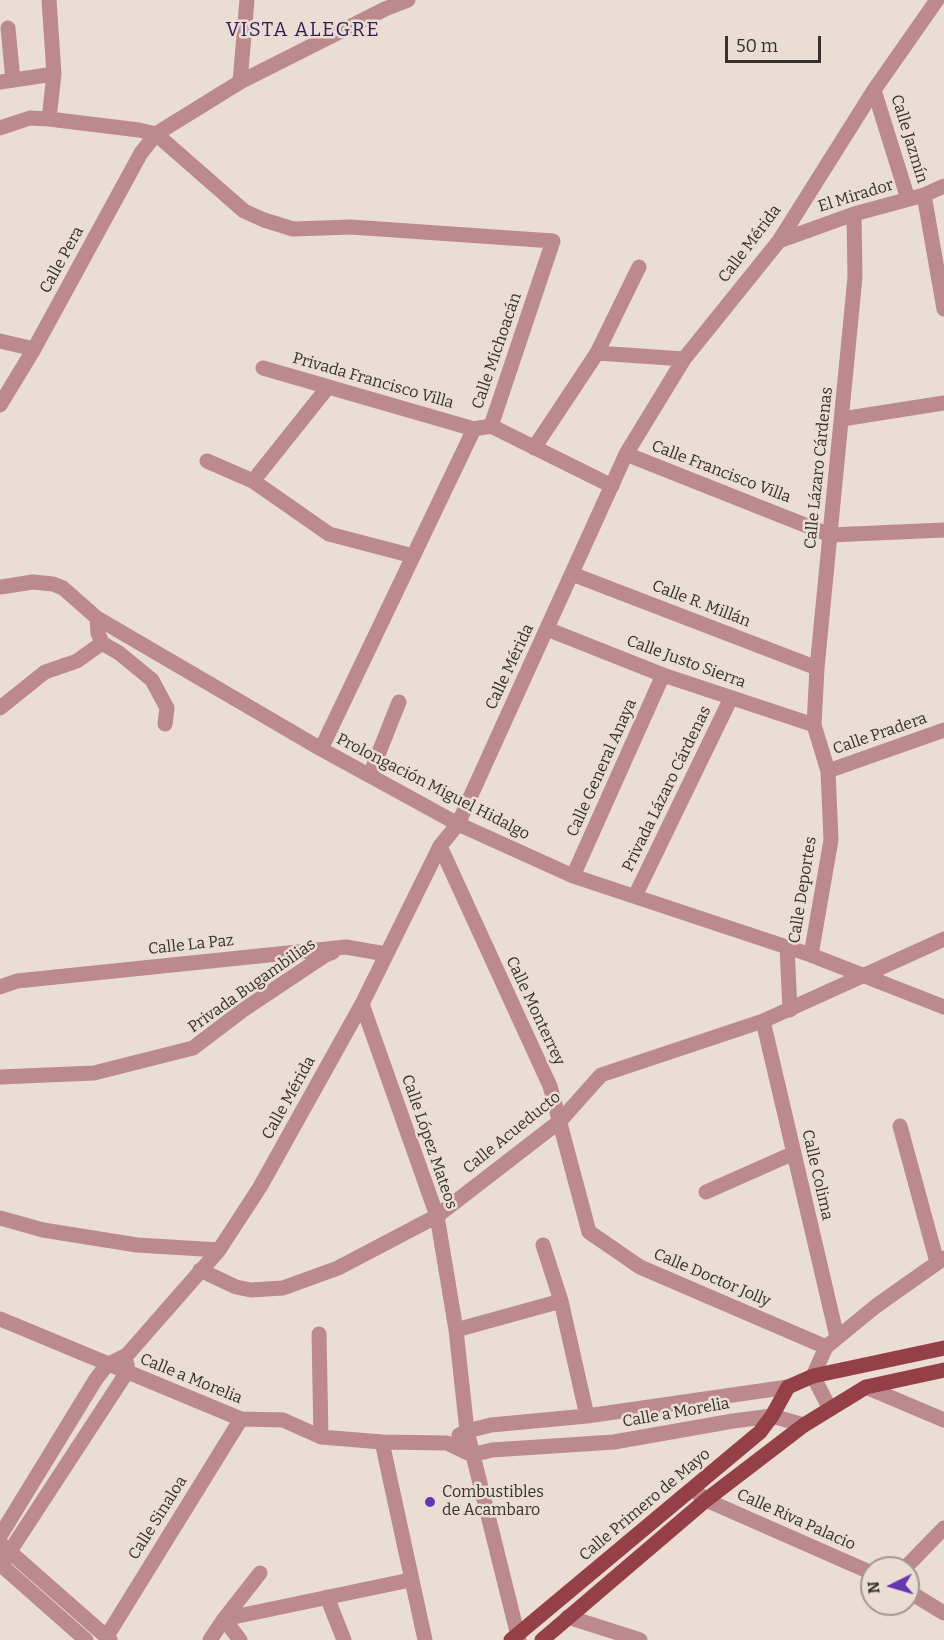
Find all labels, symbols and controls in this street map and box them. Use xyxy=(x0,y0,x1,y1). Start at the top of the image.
district label: VISTA ALEGRE xyxy=(226,18,380,42)
scale bar xyxy=(728,24,824,62)
text: 50 m xyxy=(736,35,778,57)
street label: Calle Jazmín xyxy=(886,92,932,186)
street label: El Mirador xyxy=(816,175,896,217)
street label: Calle Mérida xyxy=(715,201,785,287)
street label: Calle Pera xyxy=(36,223,88,297)
street label: Calle Michoacán xyxy=(468,290,526,412)
street label: Privada Francisco Villa xyxy=(290,349,456,413)
street label: Calle Lázaro Cárdenas xyxy=(801,386,837,550)
street label: Calle Francisco Villa xyxy=(649,437,793,507)
street label: Calle R. Millán xyxy=(649,576,753,632)
street label: Calle Mérida xyxy=(482,621,538,713)
street label: Calle Justo Sierra xyxy=(624,632,748,692)
street label: Calle General Anaya xyxy=(563,696,641,840)
street label: Privada Lázaro Cárdenas xyxy=(618,703,716,875)
street label: Calle Pradera xyxy=(830,709,930,759)
street label: Prolongación Miguel Hidalgo xyxy=(333,730,533,844)
street label: Calle Deportes xyxy=(785,835,821,945)
street label: Calle La Paz xyxy=(147,931,235,959)
street label: Privada Bugambilias xyxy=(185,935,319,1037)
street label: Calle Monterrey xyxy=(501,953,569,1069)
street label: Calle Mérida xyxy=(258,1053,320,1143)
street label: Calle López Mateos xyxy=(397,1072,461,1212)
street label: Calle Acueducto xyxy=(459,1088,565,1178)
street label: Calle Colima xyxy=(797,1128,837,1222)
street label: Calle Doctor Jolly xyxy=(651,1245,773,1311)
street label: Calle a Morelia xyxy=(137,1350,245,1408)
street label: Calle a Morelia xyxy=(621,1394,731,1432)
street label: Calle Primero de Mayo xyxy=(576,1445,714,1565)
street label: Calle Sinaloa xyxy=(125,1473,191,1563)
place label: Combustibles de Acambaro xyxy=(442,1483,544,1521)
street label: Calle Riva Palacio xyxy=(734,1485,858,1555)
marker: Combustibles de Acambaro xyxy=(423,1495,437,1509)
north arrow xyxy=(860,1556,920,1616)
text: N xyxy=(864,1580,884,1594)

